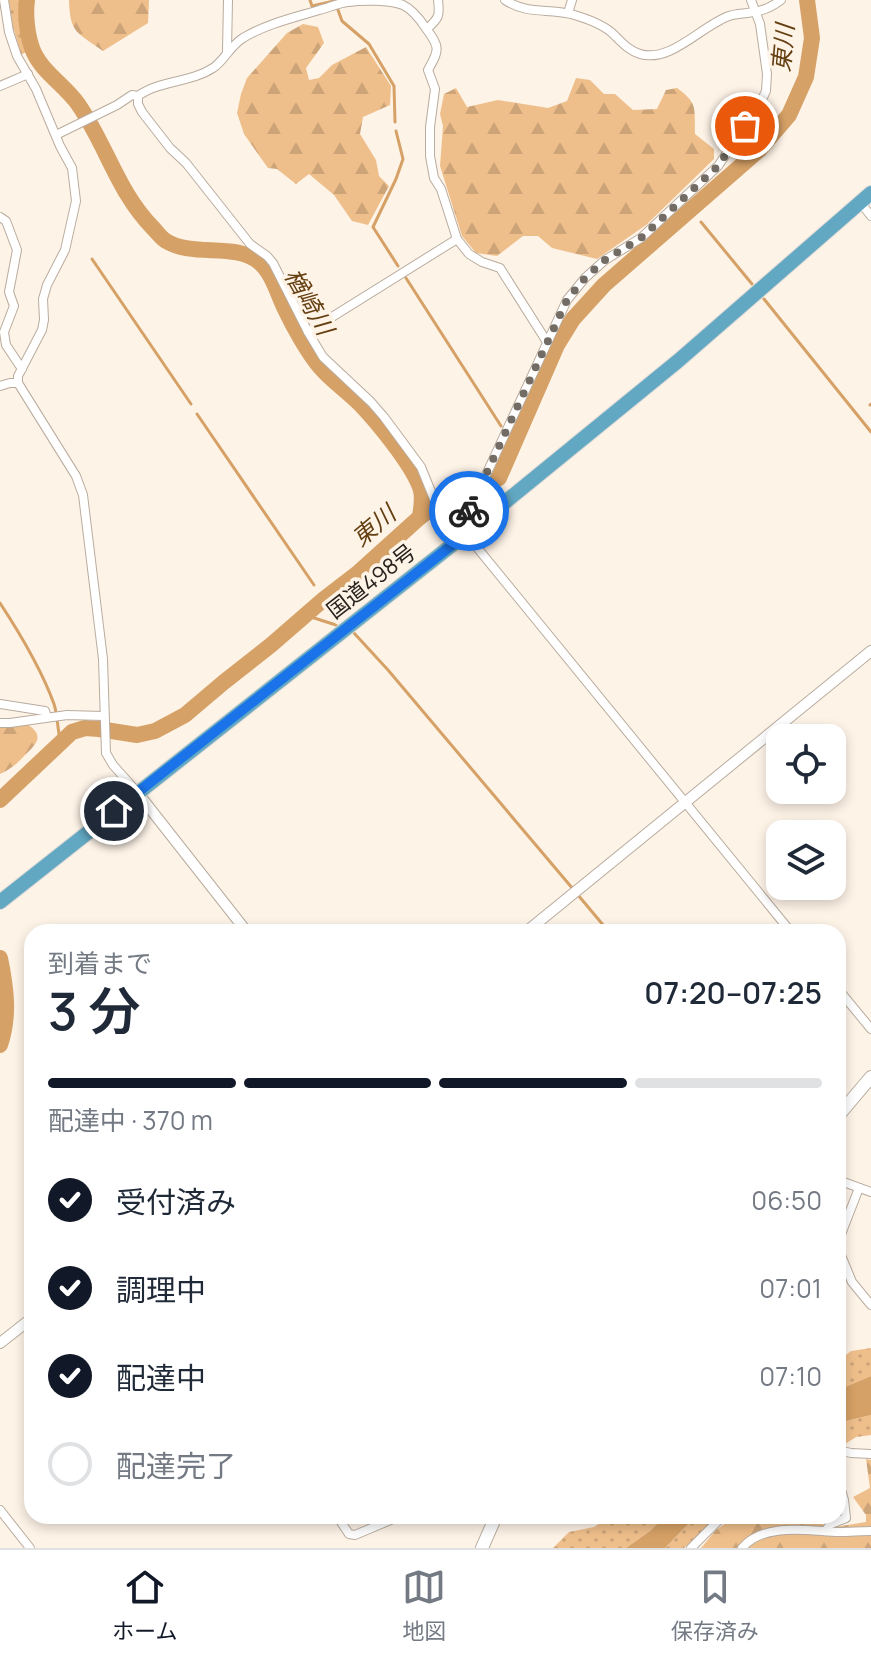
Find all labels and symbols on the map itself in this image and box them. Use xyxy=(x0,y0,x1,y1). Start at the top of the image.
water label: 東川 xyxy=(763,20,801,73)
pin xyxy=(711,92,779,160)
water label: 楢崎川 xyxy=(278,262,344,343)
courier xyxy=(429,471,509,551)
water label: 東川 xyxy=(344,495,404,553)
street label: 国道498号 xyxy=(320,537,422,625)
pin xyxy=(80,777,148,845)

